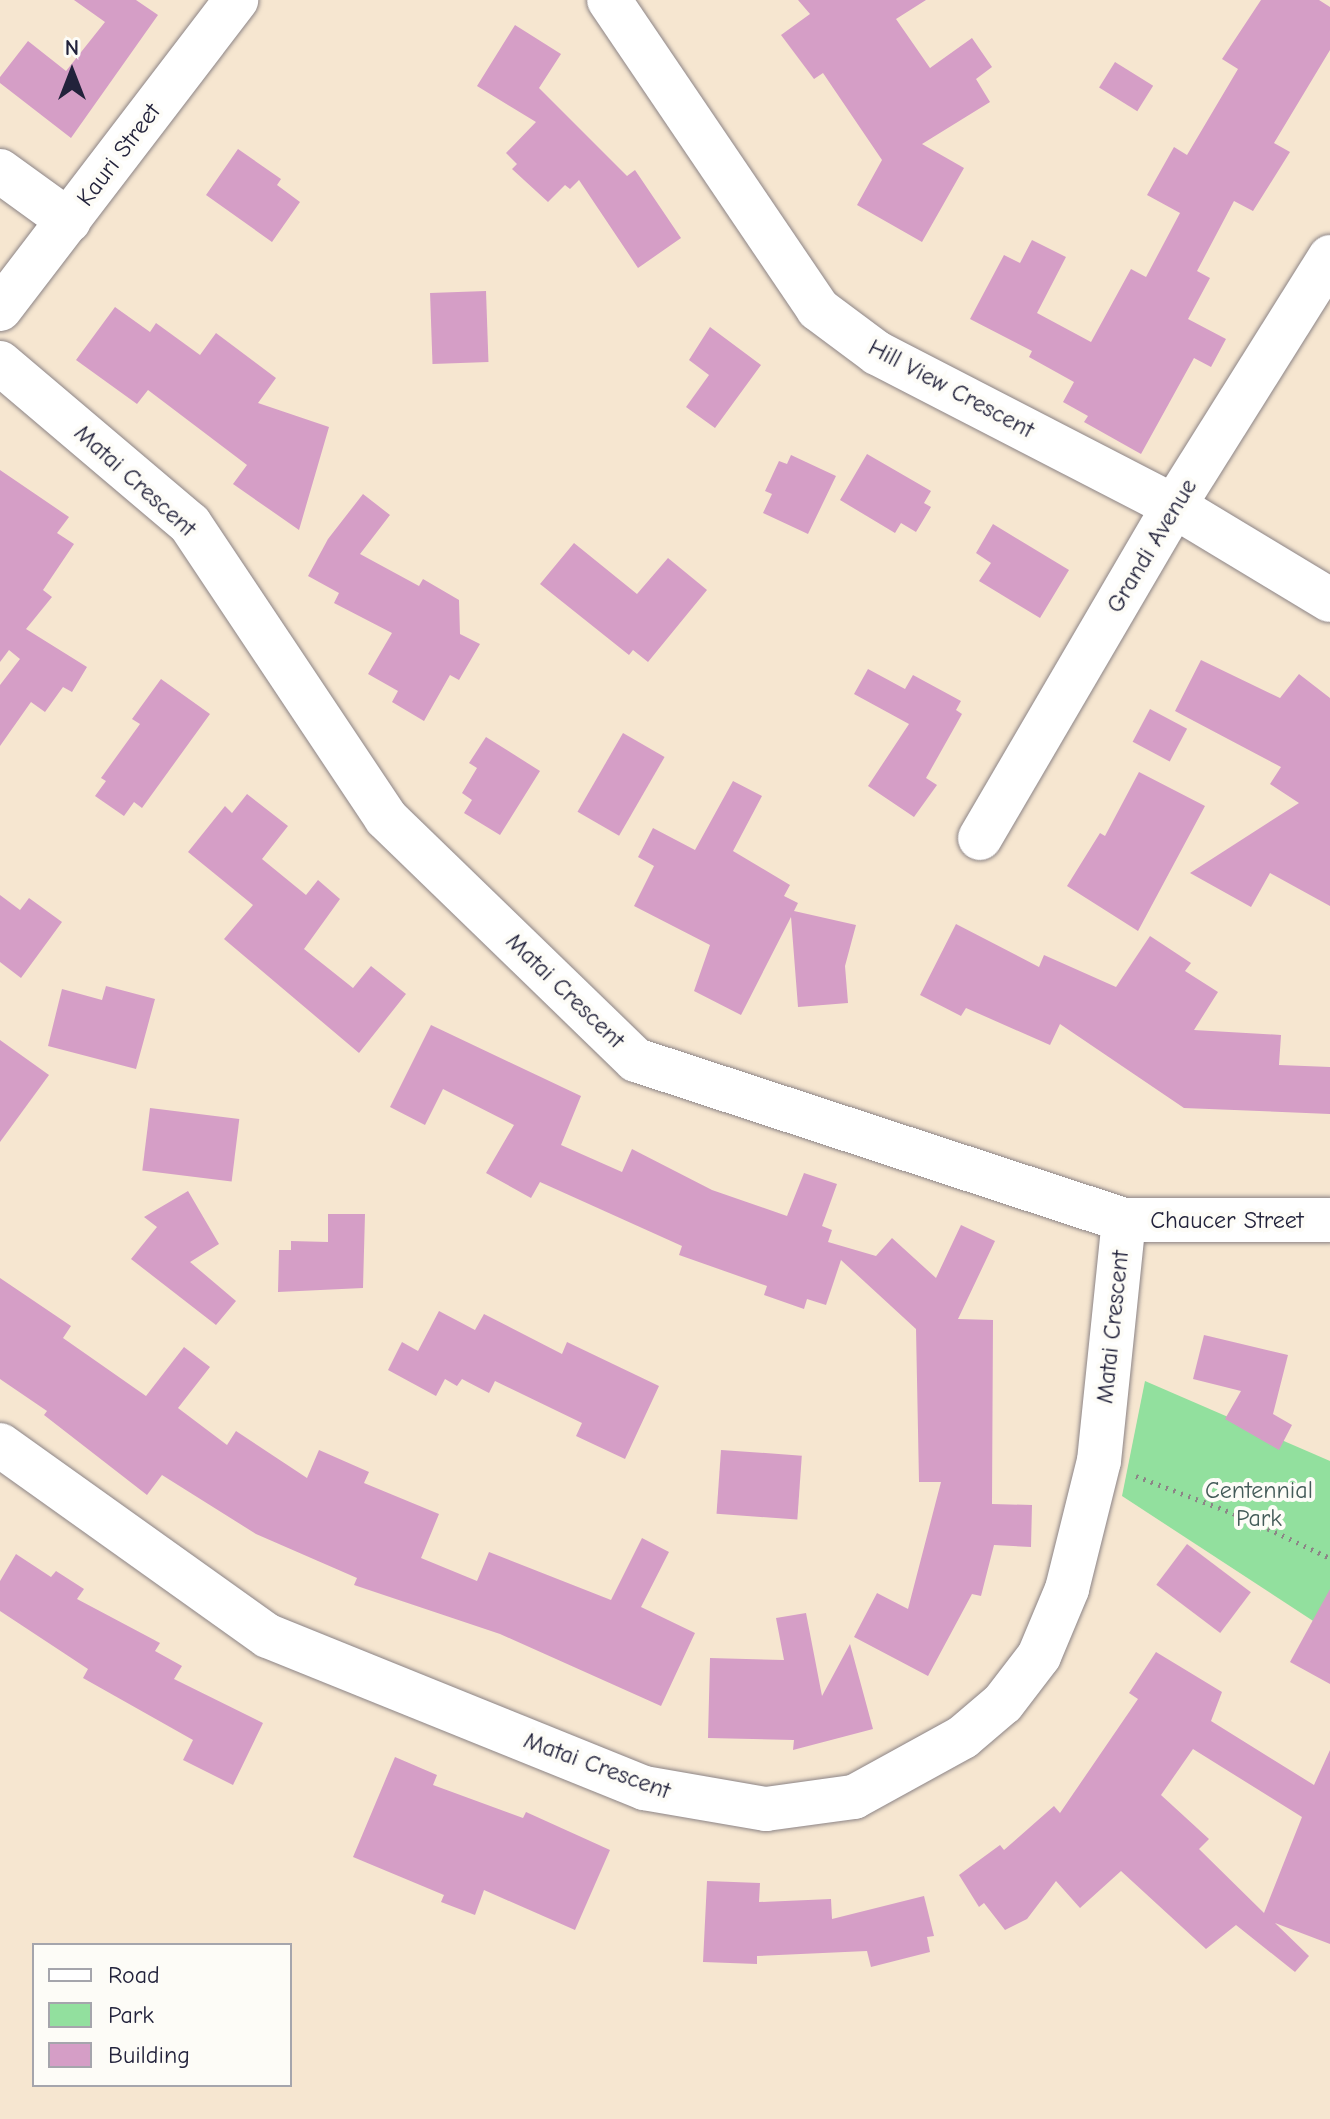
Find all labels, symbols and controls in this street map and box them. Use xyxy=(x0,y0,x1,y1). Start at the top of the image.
north arrow xyxy=(32,32,112,112)
text: N xyxy=(65,35,79,61)
street label: Kauri Street xyxy=(71,98,167,212)
street label: Hill View Crescent xyxy=(863,333,1039,445)
street label: Matai Crescent xyxy=(68,419,202,543)
street label: Grandi Avenue xyxy=(1101,474,1203,618)
street label: Matai Crescent xyxy=(500,927,630,1055)
street label: Chaucer Street xyxy=(1150,1207,1304,1235)
street label: Matai Crescent xyxy=(1091,1249,1135,1405)
park label: Centennial Park xyxy=(1205,1477,1313,1533)
street label: Matai Crescent xyxy=(520,1726,674,1806)
legend xyxy=(32,1943,292,2087)
text: Road xyxy=(108,1961,160,1989)
text: Park xyxy=(108,2001,154,2029)
text: Building xyxy=(108,2041,190,2069)

